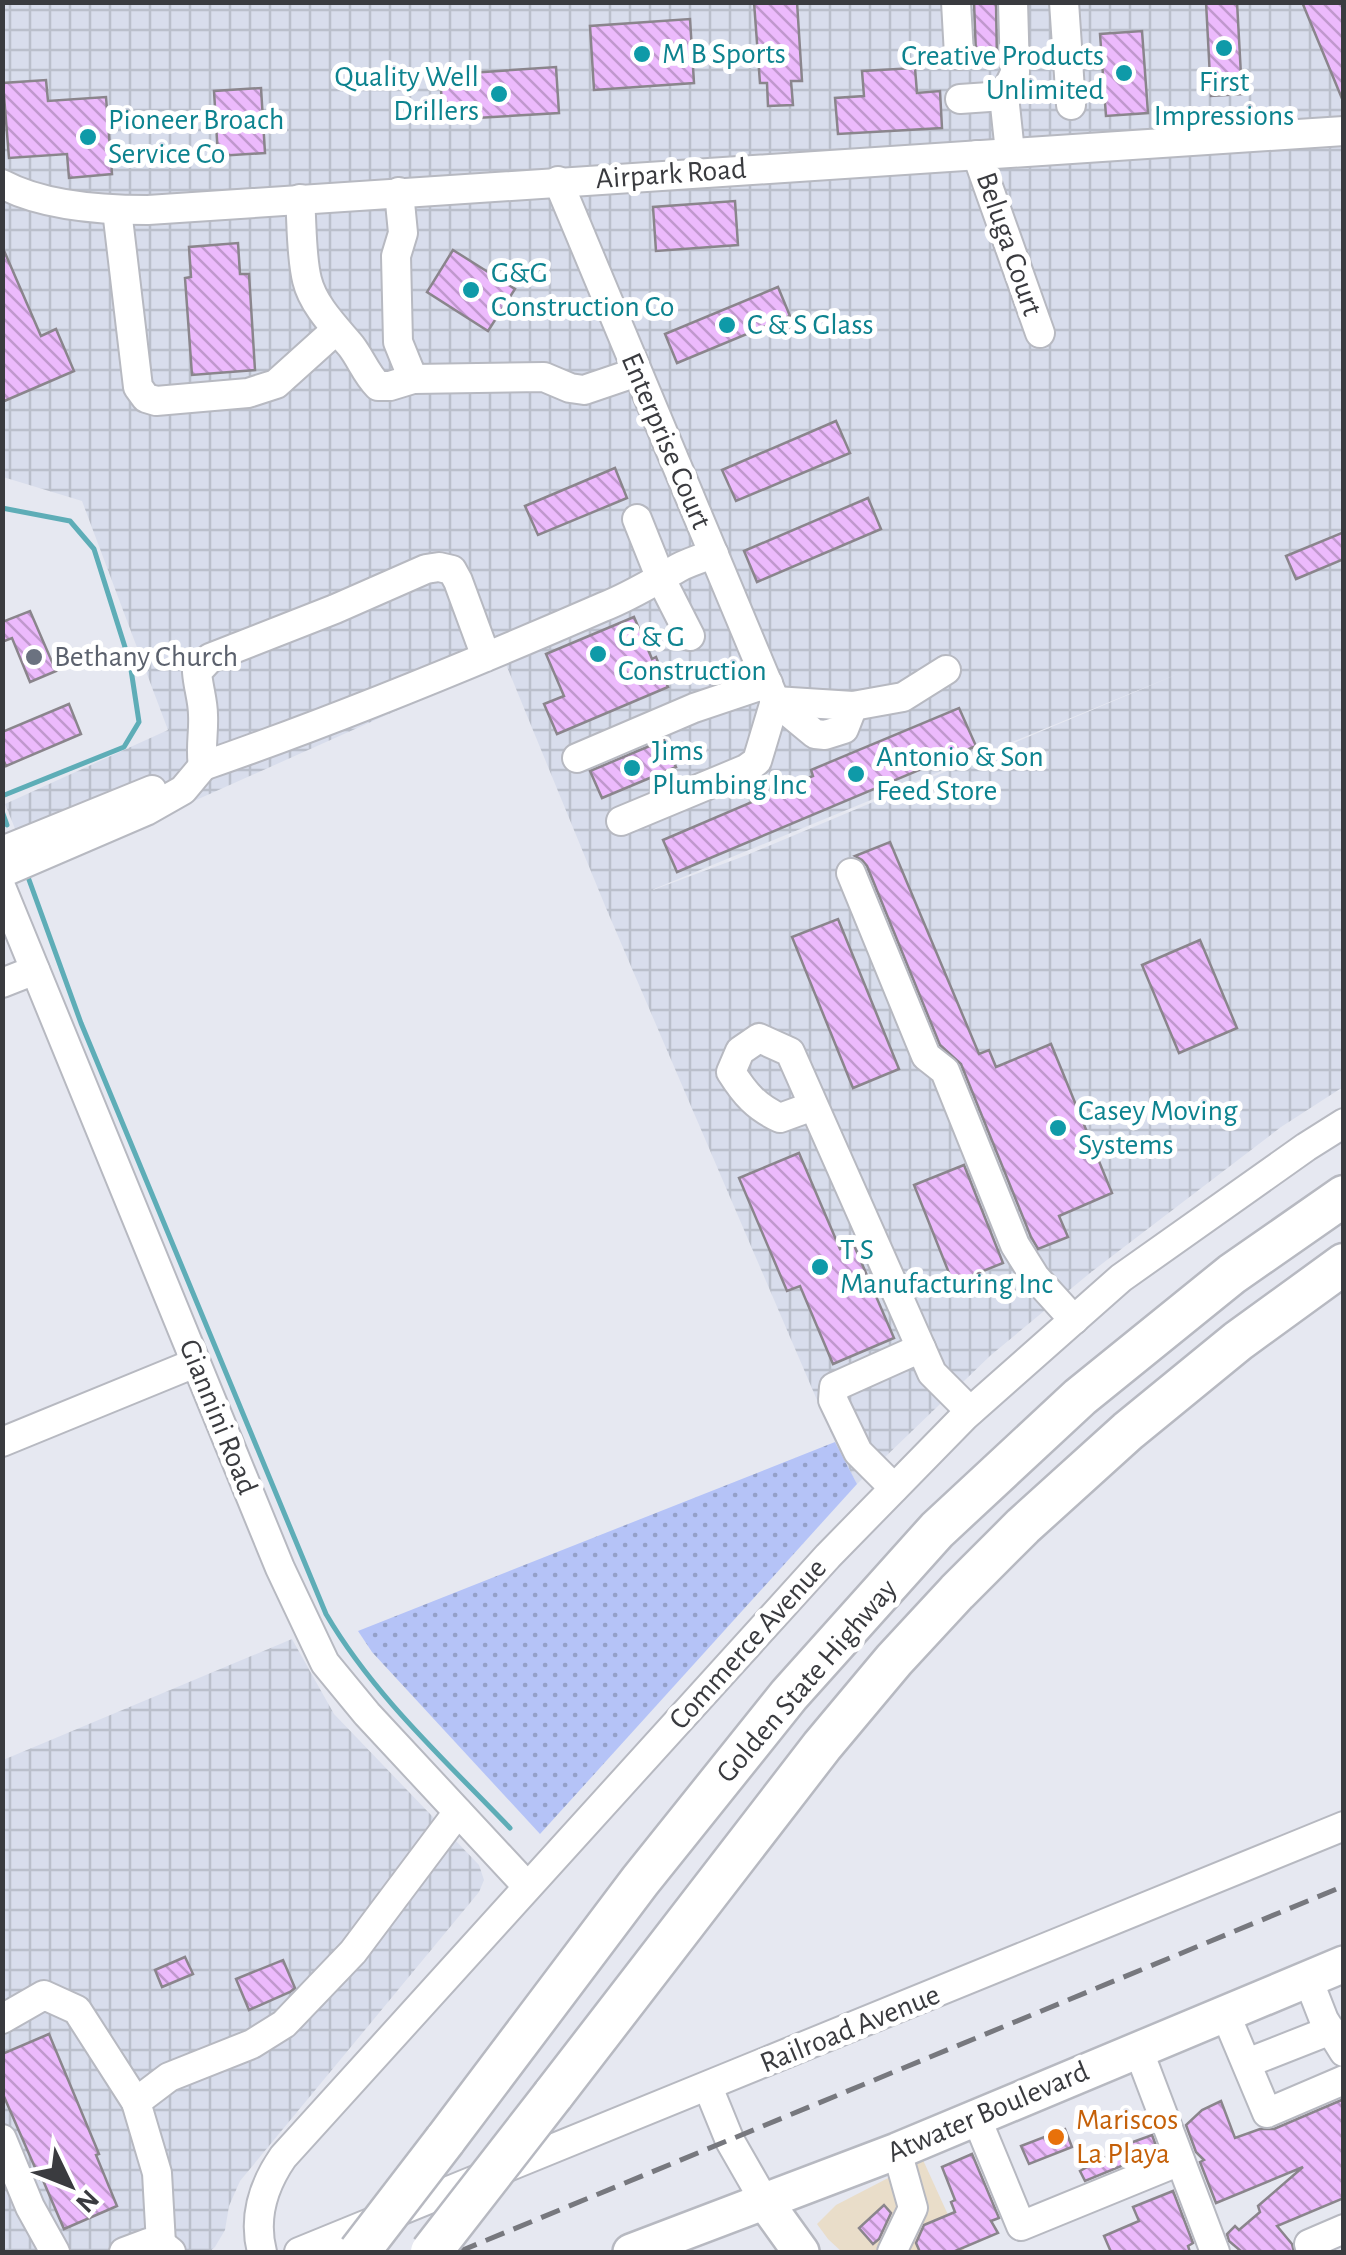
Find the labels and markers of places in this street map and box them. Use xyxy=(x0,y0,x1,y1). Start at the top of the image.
marker: First Impressions xyxy=(1213,37,1235,59)
place label: M B Sports xyxy=(662,39,786,69)
place label: Creative Products Unlimited xyxy=(901,41,1104,105)
marker: M B Sports xyxy=(631,43,653,65)
place label: Quality Well Drillers xyxy=(335,62,479,126)
marker: Creative Products Unlimited xyxy=(1113,62,1135,84)
place label: First Impressions xyxy=(1154,67,1294,131)
marker: Quality Well Drillers xyxy=(488,83,510,105)
place label: Pioneer Broach Service Co xyxy=(108,105,284,169)
marker: Pioneer Broach Service Co xyxy=(77,126,99,148)
place label: G&G Construction Co xyxy=(491,258,675,322)
marker: G&G Construction Co xyxy=(460,279,482,301)
place label: C & S Glass xyxy=(747,310,874,340)
marker: C & S Glass xyxy=(716,314,738,336)
place label: G & G Construction xyxy=(618,622,767,686)
place label: Bethany Church xyxy=(54,642,238,672)
marker: G & G Construction xyxy=(587,643,609,665)
marker: Bethany Church xyxy=(23,646,45,668)
place label: Jims Plumbing Inc xyxy=(652,736,807,800)
place label: Antonio & Son Feed Store xyxy=(876,742,1044,806)
marker: Jims Plumbing Inc xyxy=(621,757,643,779)
marker: Antonio & Son Feed Store xyxy=(845,763,867,785)
place label: Casey Moving Systems xyxy=(1078,1096,1238,1160)
marker: Casey Moving Systems xyxy=(1047,1117,1069,1139)
place label: T S Manufacturing Inc xyxy=(840,1235,1053,1299)
marker: T S Manufacturing Inc xyxy=(809,1256,831,1278)
place label: Mariscos La Playa xyxy=(1076,2105,1178,2169)
marker: Mariscos La Playa xyxy=(1045,2126,1067,2148)

